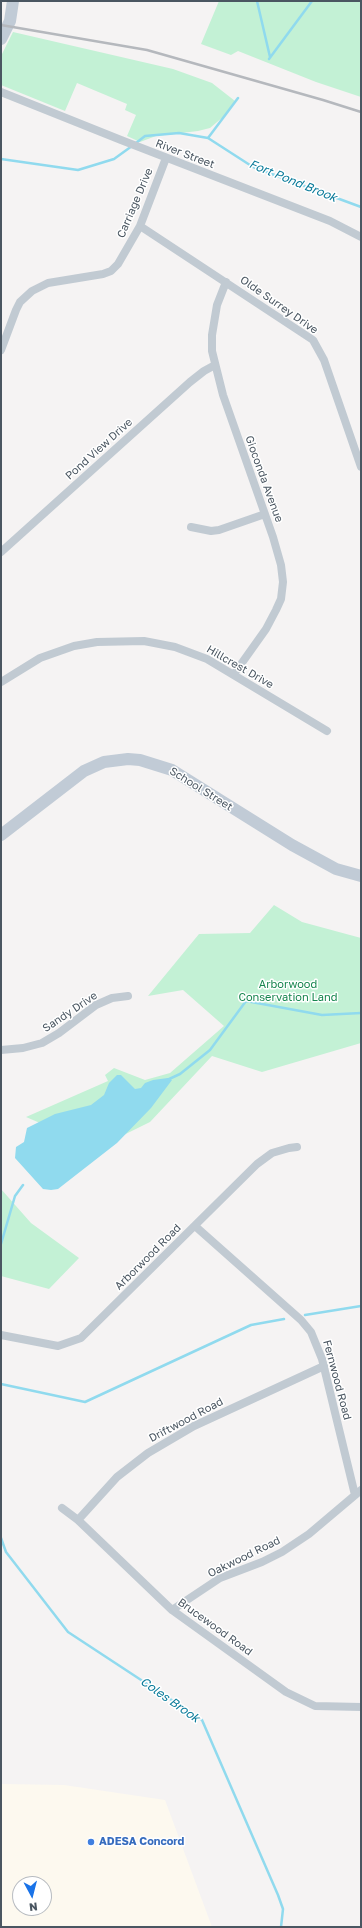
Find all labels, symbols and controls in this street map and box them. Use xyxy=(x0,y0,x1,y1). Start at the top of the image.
street label: River Street xyxy=(154,137,216,171)
water label: Fort Pond Brook xyxy=(247,157,339,205)
street label: Carriage Drive xyxy=(114,166,156,240)
street label: Olde Surrey Drive xyxy=(238,273,320,337)
street label: Pond View Drive xyxy=(63,415,135,483)
street label: Gioconda Avenue xyxy=(242,434,286,524)
street label: Hillcrest Drive xyxy=(204,643,276,691)
street label: School Street xyxy=(167,764,235,814)
park label: Arborwood Conservation Land xyxy=(238,978,338,1004)
street label: Sandy Drive xyxy=(40,989,100,1035)
street label: Arborwood Road xyxy=(112,1221,184,1293)
street label: Fernwood Road xyxy=(320,1339,354,1421)
street label: Driftwood Road xyxy=(147,1395,225,1445)
street label: Oakwood Road xyxy=(206,1534,282,1580)
street label: Brucewood Road xyxy=(175,1595,255,1659)
water label: Coles Brook xyxy=(138,1674,202,1726)
place label: ADESA Concord xyxy=(99,1835,184,1849)
marker: ADESA Concord xyxy=(86,1837,96,1847)
north arrow xyxy=(12,1876,52,1916)
text: N xyxy=(28,1900,38,1914)

